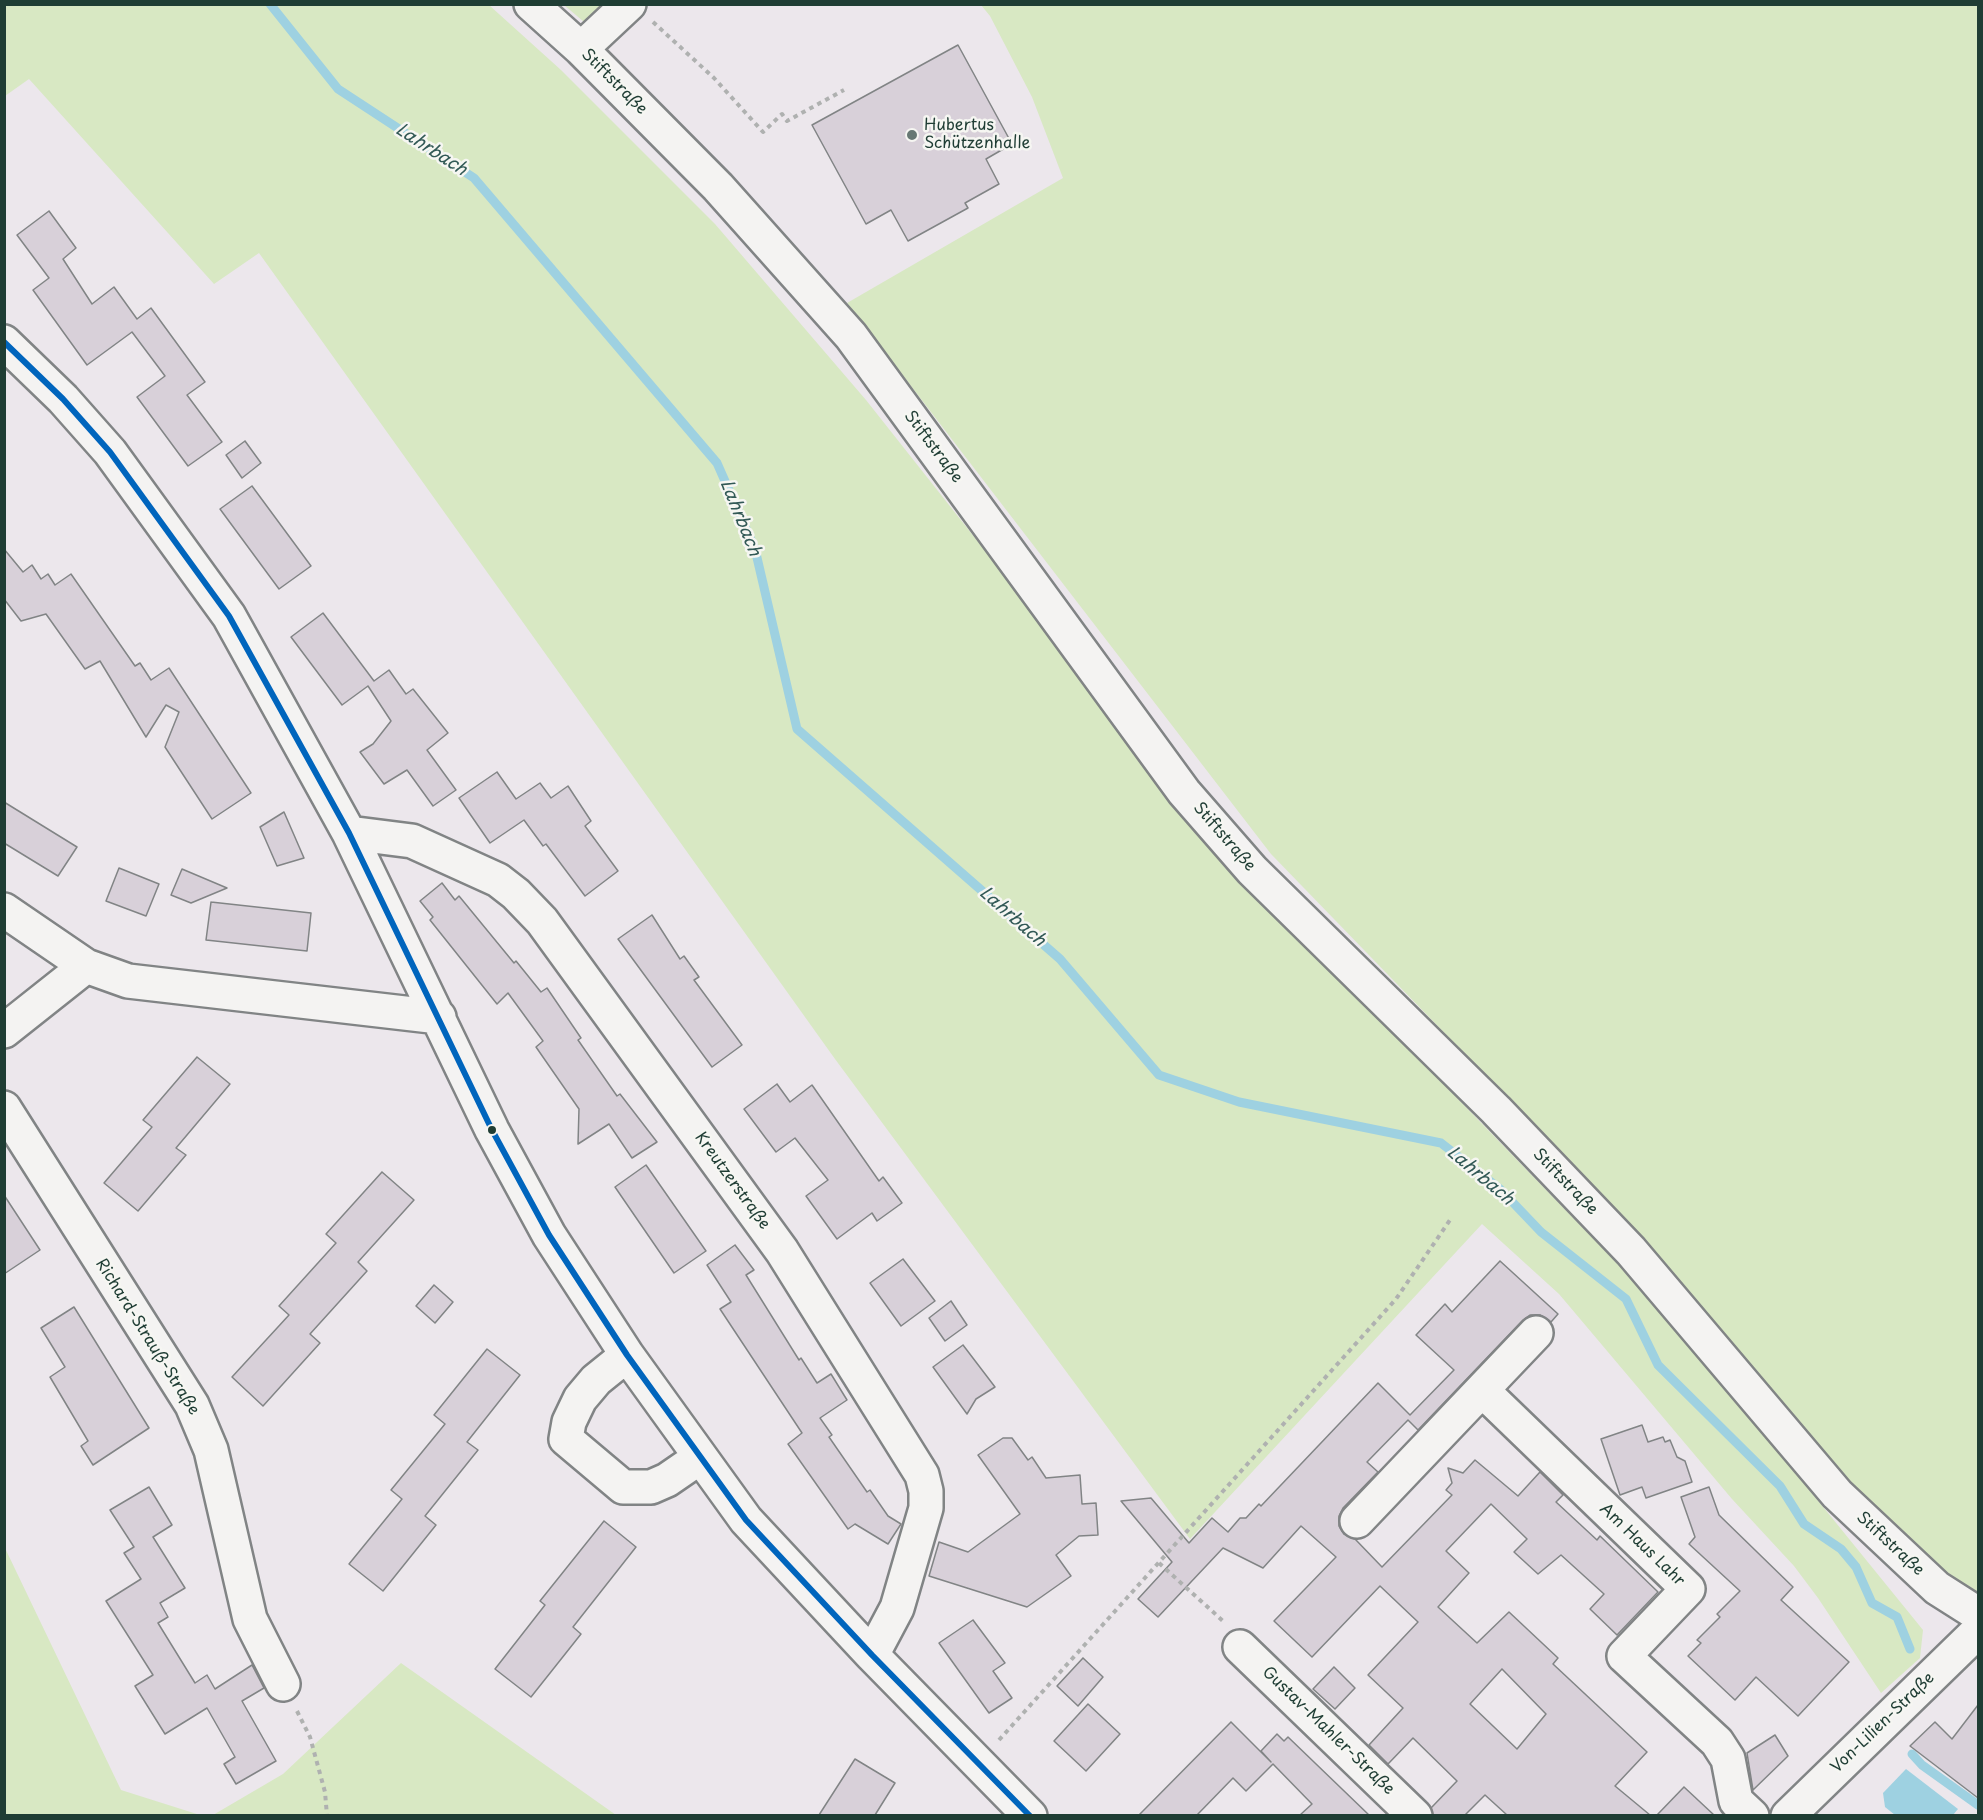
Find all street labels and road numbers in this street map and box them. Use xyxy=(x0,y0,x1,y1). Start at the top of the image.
street label: Stiftstraße xyxy=(577,45,651,119)
street label: Stiftstraße xyxy=(900,407,966,487)
street label: Stiftstraße xyxy=(1189,799,1259,875)
street label: Kreutzerstraße xyxy=(690,1129,774,1233)
street label: Stiftstraße xyxy=(1528,1145,1602,1219)
street label: Richard-Strauß-Straße xyxy=(91,1255,203,1419)
street label: Am Haus Lahr xyxy=(1595,1500,1689,1590)
street label: Stiftstraße xyxy=(1852,1508,1928,1580)
street label: Gustav-Mahler-Straße xyxy=(1258,1663,1398,1799)
street label: Von-Lilien-Straße xyxy=(1827,1669,1939,1777)

